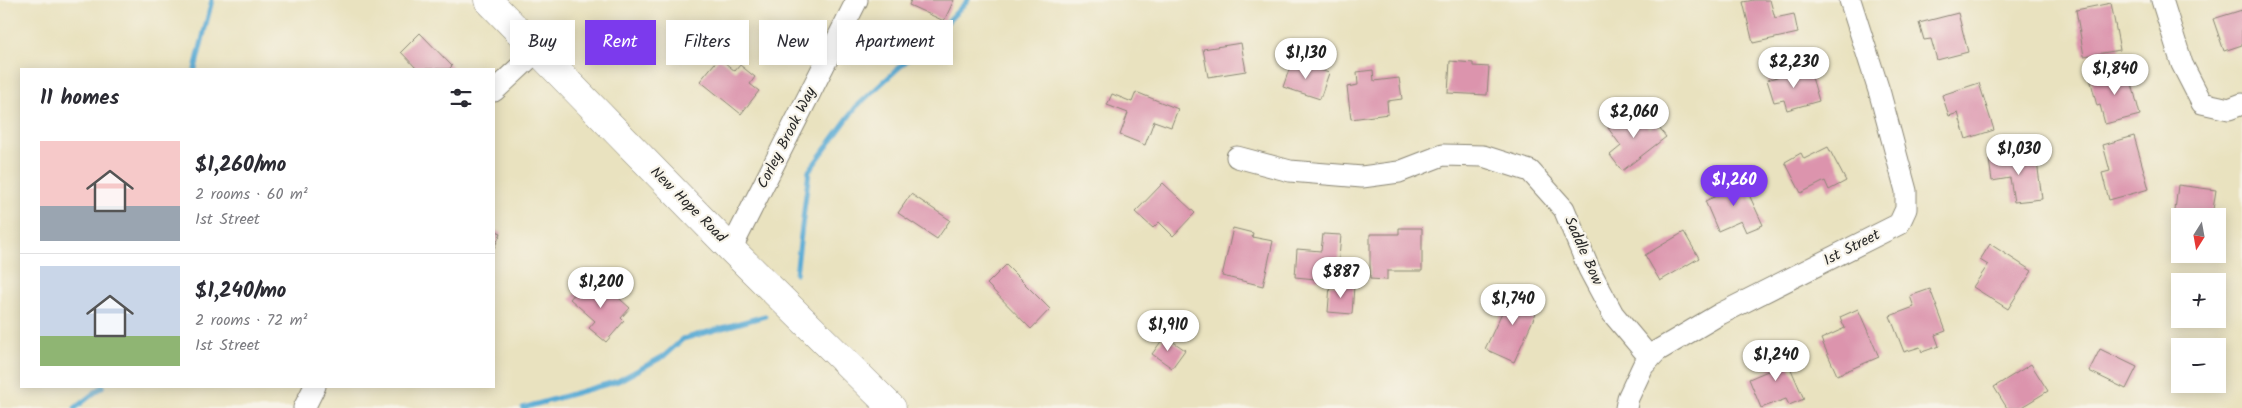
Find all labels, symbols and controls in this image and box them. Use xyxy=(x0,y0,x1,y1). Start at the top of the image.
chip: Buy xyxy=(510,20,575,65)
chip: Rent xyxy=(585,20,656,65)
chip: Filters xyxy=(666,20,749,65)
chip: New xyxy=(759,20,827,65)
chip: Apartment xyxy=(837,20,953,65)
pin: $1,130 xyxy=(1265,38,1347,80)
text: $1,130 xyxy=(1286,41,1326,66)
pin: $2,230 xyxy=(1753,46,1835,89)
text: $2,230 xyxy=(1769,50,1819,75)
pin: $1,840 xyxy=(2074,54,2156,96)
text: $1,840 xyxy=(2093,57,2137,82)
text: 11 homes xyxy=(40,82,119,115)
street label: Corley Brook Way xyxy=(751,82,823,193)
icon: filters xyxy=(447,84,475,112)
pin: $2,060 xyxy=(1593,96,1675,139)
text: $2,060 xyxy=(1610,100,1658,125)
pin: $1,030 xyxy=(1978,134,2060,176)
text: $1,030 xyxy=(1997,137,2041,162)
text: $1,260/mo xyxy=(195,149,286,182)
icon: home xyxy=(80,161,140,221)
street label: New Hope Road xyxy=(644,161,732,249)
pin: $1,260 xyxy=(1693,164,1775,207)
text: $1,260 xyxy=(1712,168,1756,193)
text: 2 rooms · 60 m² xyxy=(195,182,308,207)
text: 1st Street xyxy=(195,207,260,232)
north arrow xyxy=(2171,208,2226,262)
map controls xyxy=(2171,208,2226,393)
street label: Saddle Bow xyxy=(1557,213,1609,290)
street label: 1st Street xyxy=(1819,223,1885,273)
pin: $887 xyxy=(1311,256,1371,299)
text: $887 xyxy=(1323,260,1359,285)
pin: $1,200 xyxy=(560,266,642,309)
text: $1,200 xyxy=(579,270,623,295)
button: + xyxy=(2171,273,2226,328)
text: $1,240/mo xyxy=(195,275,286,308)
pin: $1,740 xyxy=(1472,284,1554,326)
icon: home xyxy=(80,286,140,346)
text: $1,740 xyxy=(1492,287,1534,312)
text: 2 rooms · 72 m² xyxy=(195,308,307,333)
pin: $1,910 xyxy=(1127,310,1209,352)
text: $1,910 xyxy=(1148,313,1188,338)
text: 1st Street xyxy=(195,333,260,358)
button: − xyxy=(2171,338,2226,393)
pin: $1,240 xyxy=(1735,340,1817,382)
text: $1,240 xyxy=(1754,343,1798,368)

